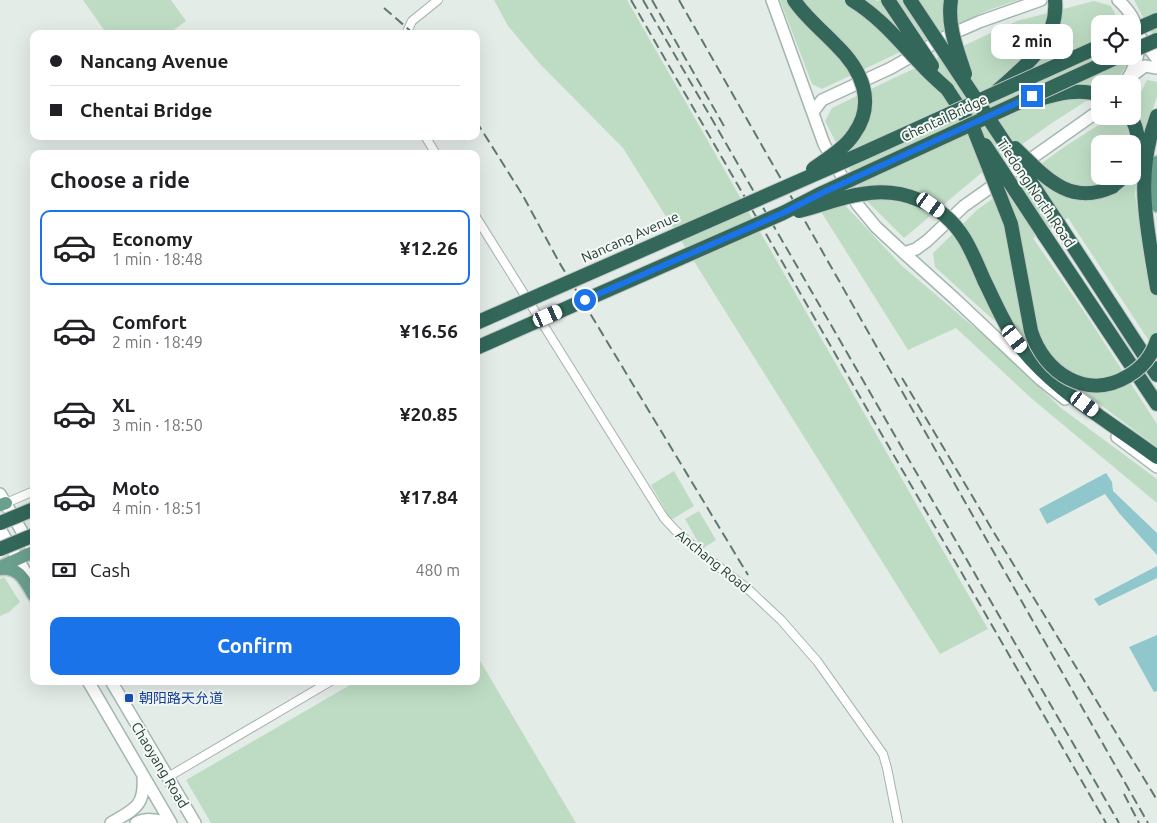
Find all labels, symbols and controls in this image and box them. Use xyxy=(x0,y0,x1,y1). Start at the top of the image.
map controls xyxy=(1091,15,1141,185)
button: locate xyxy=(1091,15,1141,65)
callout: 2 min xyxy=(991,23,1073,58)
text: 2 min xyxy=(1012,32,1052,50)
text: Nancang Avenue xyxy=(80,50,229,72)
button: + xyxy=(1091,75,1141,125)
route end xyxy=(1021,85,1043,107)
street label: Chentai Bridge xyxy=(898,91,990,145)
text: Chentai Bridge xyxy=(80,99,213,121)
button: − xyxy=(1091,135,1141,185)
street label: Tiedong North Road xyxy=(994,136,1078,250)
text: Choose a ride xyxy=(50,167,190,192)
car xyxy=(914,190,947,220)
street label: Nancang Avenue xyxy=(579,208,681,266)
icon: car xyxy=(52,225,97,270)
text: Economy xyxy=(112,228,193,250)
text: ¥12.26 xyxy=(400,237,458,259)
text: 1 min · 18:48 xyxy=(112,250,203,268)
route start xyxy=(574,289,596,311)
car xyxy=(531,303,564,329)
icon: car xyxy=(52,308,97,353)
text: Comfort xyxy=(112,311,187,333)
text: ¥16.56 xyxy=(400,320,458,342)
car xyxy=(999,323,1030,355)
text: 2 min · 18:49 xyxy=(112,333,203,351)
car xyxy=(1068,389,1101,419)
icon: car xyxy=(52,391,97,436)
text: XL xyxy=(112,394,135,416)
text: ¥20.85 xyxy=(400,403,458,425)
text: 3 min · 18:50 xyxy=(112,416,203,434)
icon: car xyxy=(52,474,97,519)
text: Moto xyxy=(112,477,160,499)
text: ¥17.84 xyxy=(400,486,458,508)
text: 4 min · 18:51 xyxy=(112,499,203,517)
street label: Anchang Road xyxy=(673,526,753,596)
icon: cash xyxy=(50,556,78,584)
text: Cash xyxy=(90,559,131,581)
text: 480 m xyxy=(415,561,460,579)
button: Confirm xyxy=(50,617,460,675)
place label: 朝阳路天允道 xyxy=(139,690,223,706)
marker: 朝阳路天允道 xyxy=(123,692,135,704)
street label: Chaoyang Road xyxy=(128,719,192,811)

